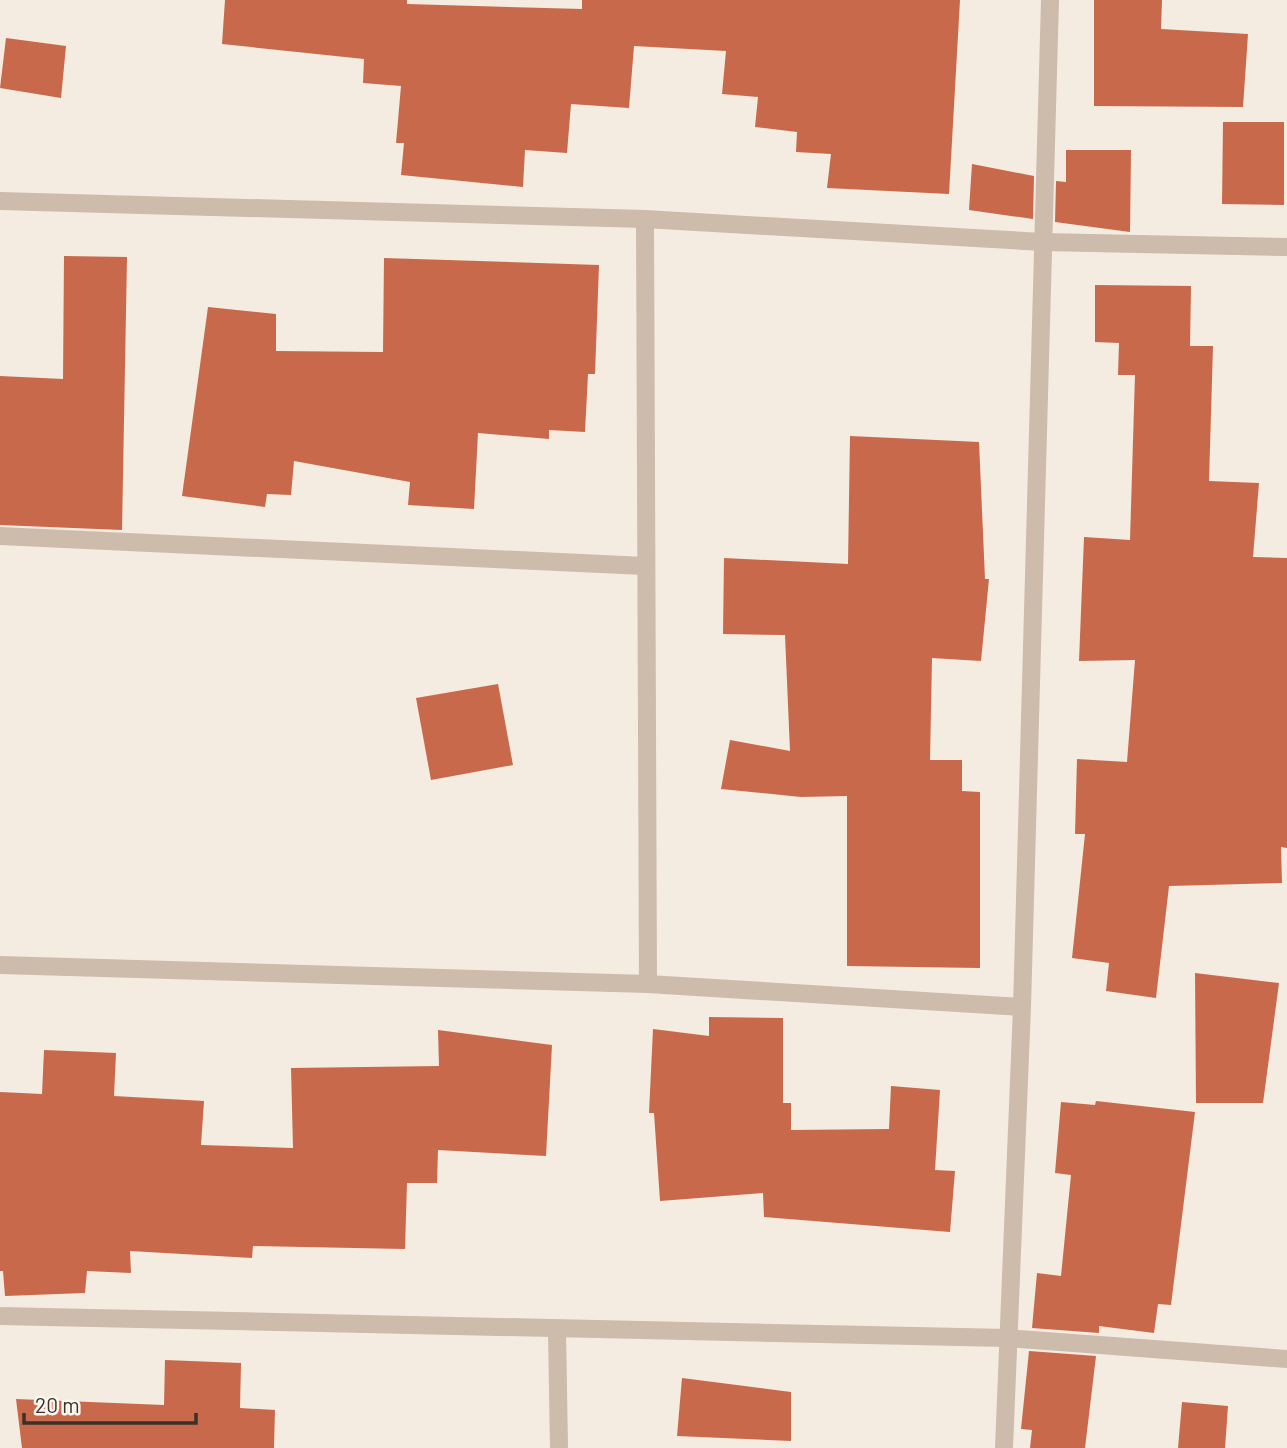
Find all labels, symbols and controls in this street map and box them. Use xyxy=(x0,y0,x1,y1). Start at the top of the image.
scale bar xyxy=(24,1382,196,1426)
text: 20 m xyxy=(35,1392,80,1417)

